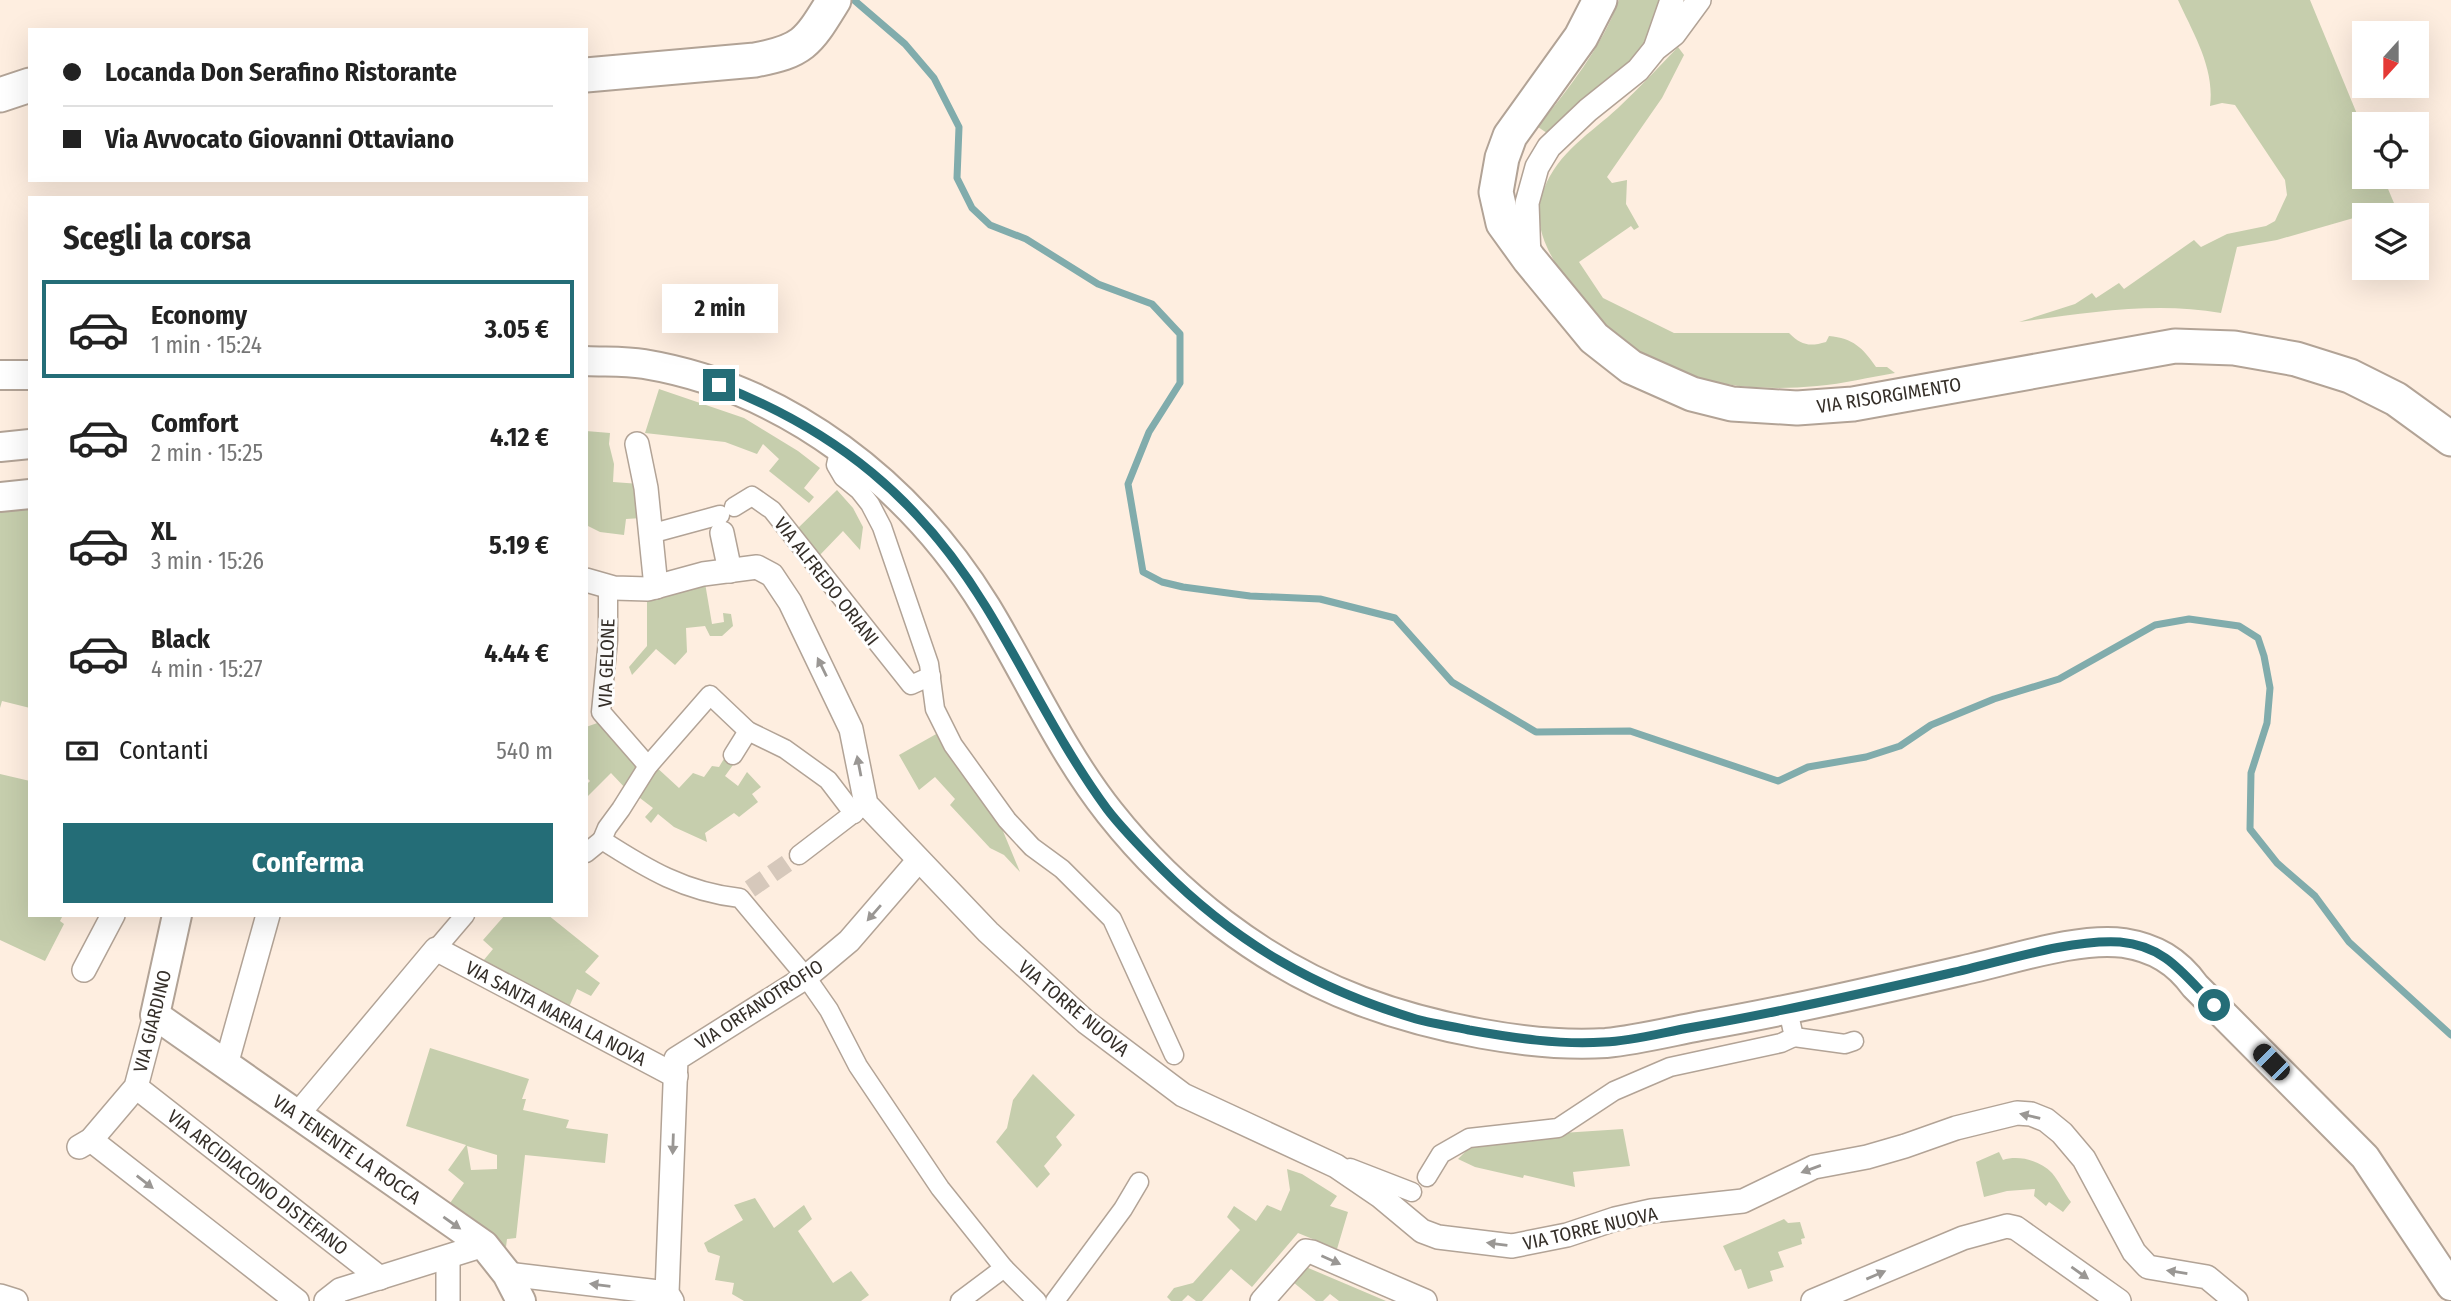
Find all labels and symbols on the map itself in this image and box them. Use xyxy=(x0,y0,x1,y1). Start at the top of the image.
north arrow xyxy=(2352,21,2429,98)
callout: 2 min xyxy=(661,284,777,332)
route end xyxy=(703,369,735,401)
street label: VIA RISORGIMENTO xyxy=(1815,373,1963,418)
street label: VIA ALFREDO ORIANI xyxy=(769,513,884,650)
street label: VIA GELONE xyxy=(593,618,620,708)
one-way arrow xyxy=(816,657,828,677)
one-way arrow xyxy=(853,755,864,777)
one-way arrow xyxy=(867,904,882,921)
street label: VIA ORFANOTROFIO xyxy=(691,955,827,1054)
street label: VIA TORRE NUOVA xyxy=(1014,955,1134,1061)
street label: VIA SANTA MARIA LA NOVA xyxy=(462,956,650,1071)
street label: VIA GIARDINO xyxy=(129,967,176,1075)
route start xyxy=(2198,989,2230,1021)
car xyxy=(2249,1040,2294,1084)
street label: VIA TENENTE LA ROCCA xyxy=(268,1090,425,1209)
street label: VIA ARCIDIACONO DISTEFANO xyxy=(163,1105,352,1260)
one-way arrow xyxy=(2018,1110,2040,1121)
one-way arrow xyxy=(668,1134,679,1156)
one-way arrow xyxy=(1800,1164,1821,1175)
one-way arrow xyxy=(136,1175,154,1189)
street label: VIA TORRE NUOVA xyxy=(1521,1202,1660,1255)
one-way arrow xyxy=(443,1216,461,1230)
one-way arrow xyxy=(1486,1239,1508,1250)
one-way arrow xyxy=(1321,1254,1341,1266)
one-way arrow xyxy=(2071,1266,2089,1280)
one-way arrow xyxy=(2166,1266,2188,1277)
one-way arrow xyxy=(1866,1269,1886,1281)
one-way arrow xyxy=(588,1279,610,1290)

